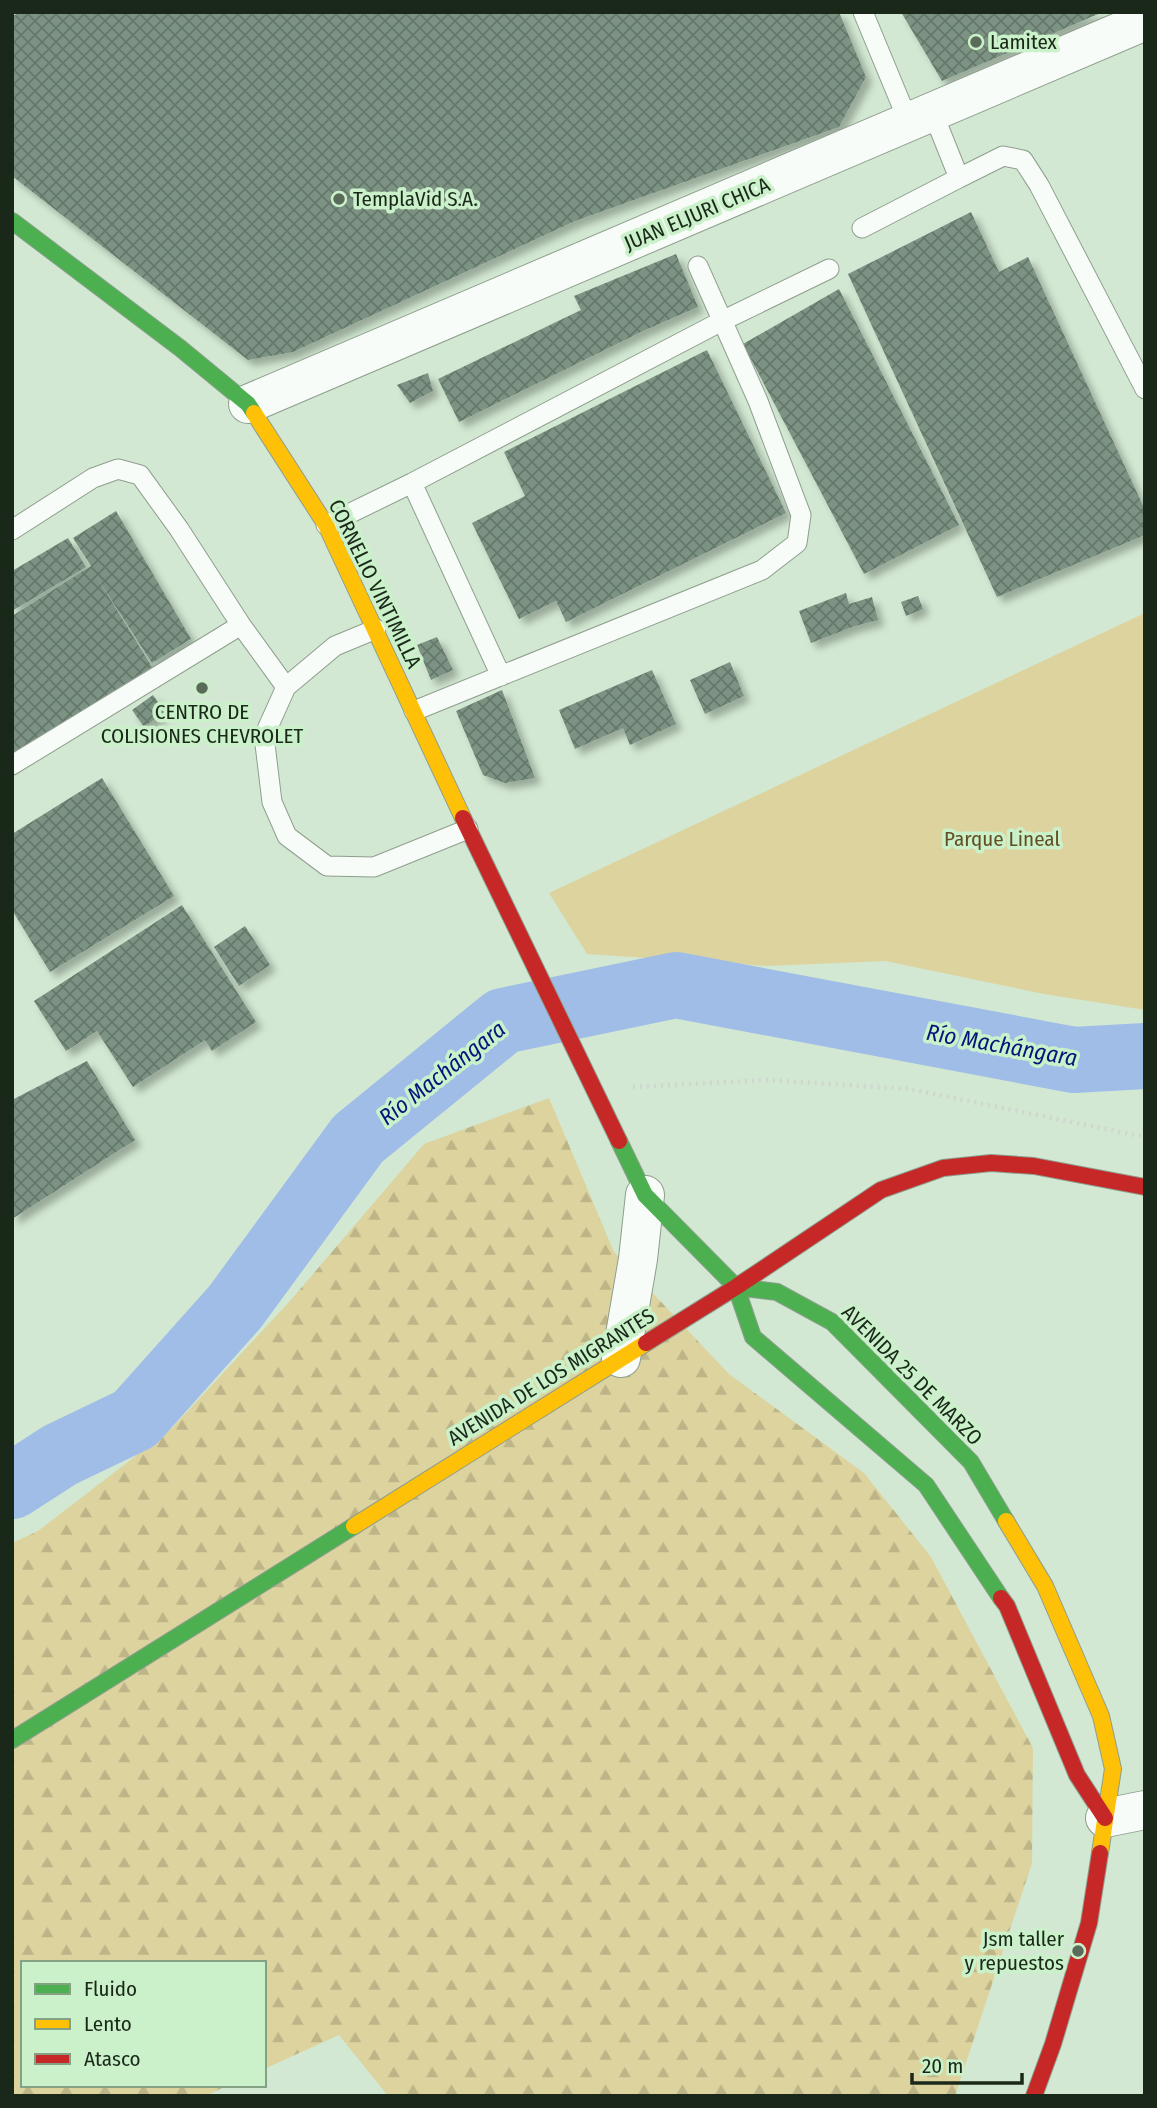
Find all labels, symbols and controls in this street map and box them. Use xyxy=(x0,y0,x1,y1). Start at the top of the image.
place label: Lamitex xyxy=(990,29,1058,55)
marker: Lamitex xyxy=(968,34,984,50)
street label: JUAN ELJURI CHICA xyxy=(620,172,774,256)
place label: TemplaVid S.A. xyxy=(353,186,478,212)
marker: TemplaVid S.A. xyxy=(331,191,347,207)
street label: CORNELIO VINTIMILLA xyxy=(323,495,427,673)
marker: CENTRO DE COLISIONES CHEVROLET xyxy=(194,680,210,696)
place label: CENTRO DE COLISIONES CHEVROLET xyxy=(101,699,303,749)
park label: Parque Lineal xyxy=(944,826,1060,852)
water label: Río Machángara xyxy=(373,1015,511,1131)
water label: Río Machángara xyxy=(924,1018,1080,1072)
street label: AVENIDA 25 DE MARZO xyxy=(836,1299,988,1451)
street label: AVENIDA DE LOS MIGRANTES xyxy=(443,1303,659,1451)
place label: Jsm taller y repuestos xyxy=(965,1926,1065,1976)
marker: Jsm taller y repuestos xyxy=(1070,1943,1086,1959)
legend xyxy=(21,1961,266,2087)
text: Fluido xyxy=(84,1976,137,2002)
text: Lento xyxy=(84,2011,132,2037)
scale bar xyxy=(912,2042,1022,2086)
text: Atasco xyxy=(84,2046,141,2072)
text: 20 m xyxy=(922,2053,963,2079)

